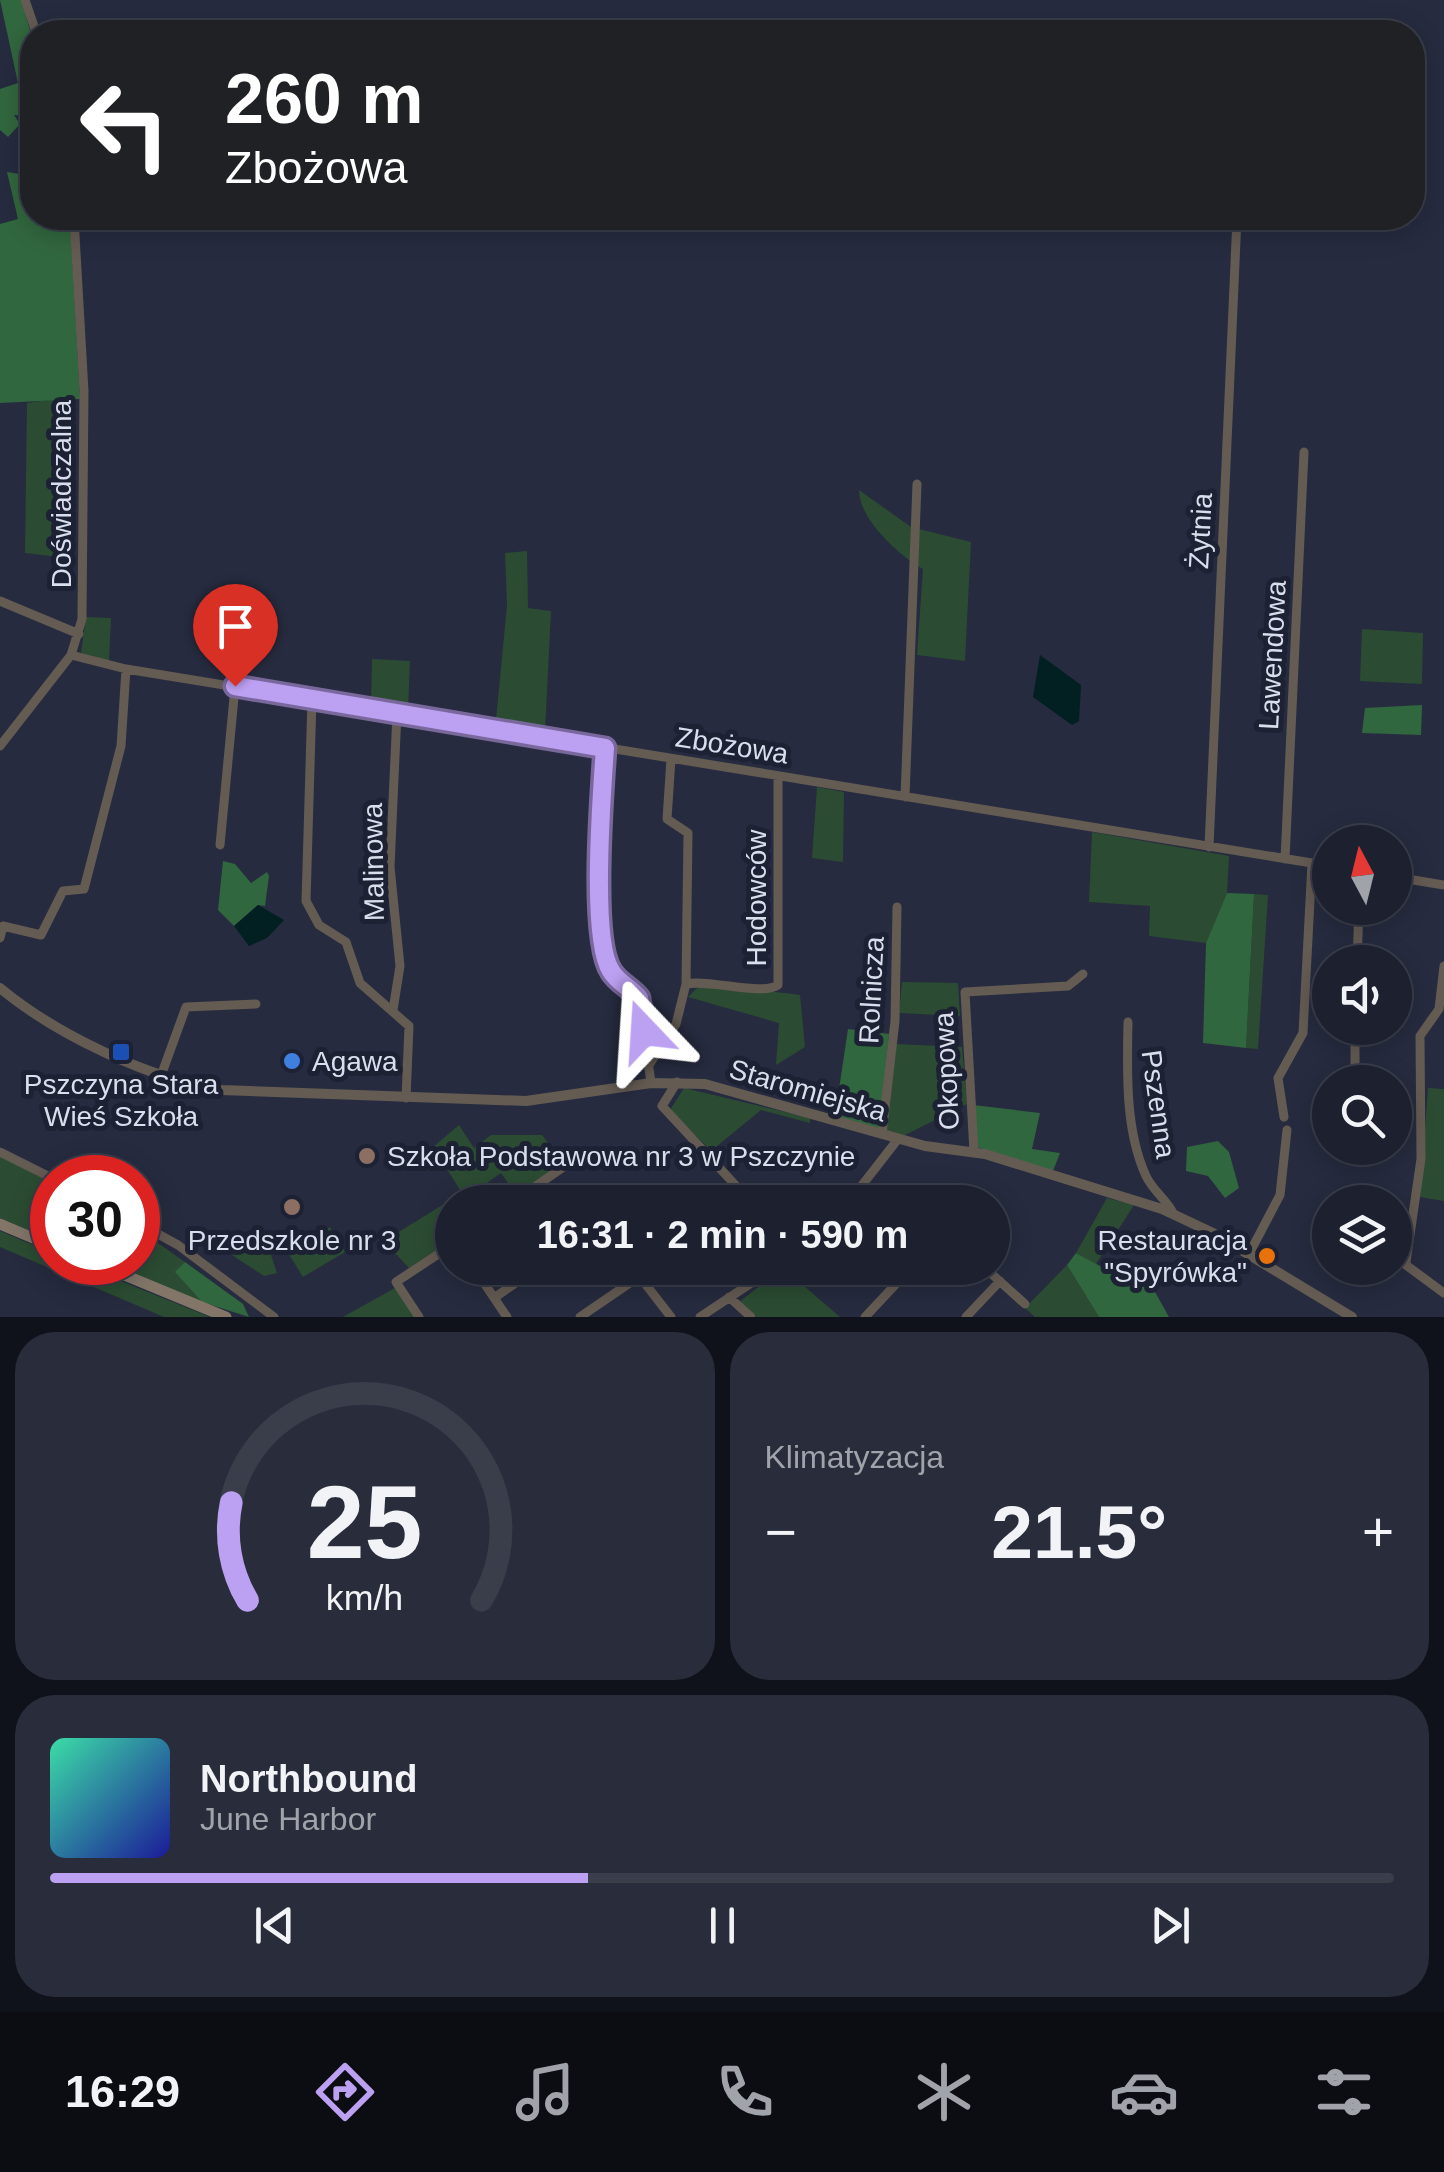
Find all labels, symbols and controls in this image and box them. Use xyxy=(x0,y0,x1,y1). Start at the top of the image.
icon: left xyxy=(60,60,190,190)
text: 260 m xyxy=(225,60,423,138)
text: Zbożowa xyxy=(225,142,408,193)
street label: Doświadczalna xyxy=(46,399,77,588)
street label: Żytnia xyxy=(1183,492,1218,570)
street label: Lawendowa xyxy=(1253,579,1292,730)
pin xyxy=(193,584,278,687)
icon: arrive xyxy=(208,599,263,654)
street label: Zbożowa xyxy=(673,721,791,770)
street label: Malinowa xyxy=(357,802,390,921)
north arrow xyxy=(1312,825,1412,925)
map controls xyxy=(1312,825,1412,1285)
street label: Hodowców xyxy=(741,829,772,966)
street label: Rolnicza xyxy=(853,935,890,1044)
button: sound xyxy=(1312,945,1412,1045)
position arrow xyxy=(592,979,696,1083)
street label: Okopowa xyxy=(928,1011,965,1131)
marker: Pszczyna Stara Wieś Szkoła xyxy=(110,1041,132,1063)
place label: Agawa xyxy=(312,1046,398,1077)
street label: Pszenna xyxy=(1136,1048,1181,1161)
marker: Agawa xyxy=(281,1050,303,1072)
street label: Staromiejska xyxy=(726,1053,890,1128)
button: search xyxy=(1312,1065,1412,1165)
place label: Pszczyna Stara Wieś Szkoła xyxy=(24,1069,219,1132)
place label: Szkoła Podstawowa nr 3 w Pszczynie xyxy=(387,1141,855,1172)
marker: Szkoła Podstawowa nr 3 w Pszczynie xyxy=(356,1145,378,1167)
speed limit sign: 30 xyxy=(30,1155,160,1285)
button: layers xyxy=(1312,1185,1412,1285)
marker: Przedszkole nr 3 xyxy=(281,1196,303,1218)
text: 16:31 · 2 min · 590 m xyxy=(537,1214,908,1256)
place label: Przedszkole nr 3 xyxy=(188,1225,396,1256)
place label: Restauracja "Spyrówka" xyxy=(1098,1225,1247,1288)
marker: Restauracja "Spyrówka" xyxy=(1256,1245,1278,1267)
text: Klimatyzacja xyxy=(765,1439,944,1475)
text: 25 xyxy=(307,1464,423,1580)
text: 21.5° xyxy=(991,1490,1167,1574)
text: − xyxy=(765,1501,797,1563)
text: + xyxy=(1362,1501,1394,1563)
text: km/h xyxy=(326,1578,403,1618)
text: Northbound xyxy=(200,1758,417,1800)
text: June Harbor xyxy=(200,1801,376,1837)
icon: previous xyxy=(247,1898,302,1953)
icon: pause xyxy=(695,1898,750,1953)
icon: next xyxy=(1143,1898,1198,1953)
icon: directions xyxy=(310,2057,380,2127)
icon: music xyxy=(510,2057,580,2127)
icon: phone xyxy=(710,2057,780,2127)
icon: climate xyxy=(909,2057,979,2127)
icon: car xyxy=(1109,2057,1179,2127)
icon: filters xyxy=(1309,2057,1379,2127)
text: 16:29 xyxy=(65,2066,180,2117)

